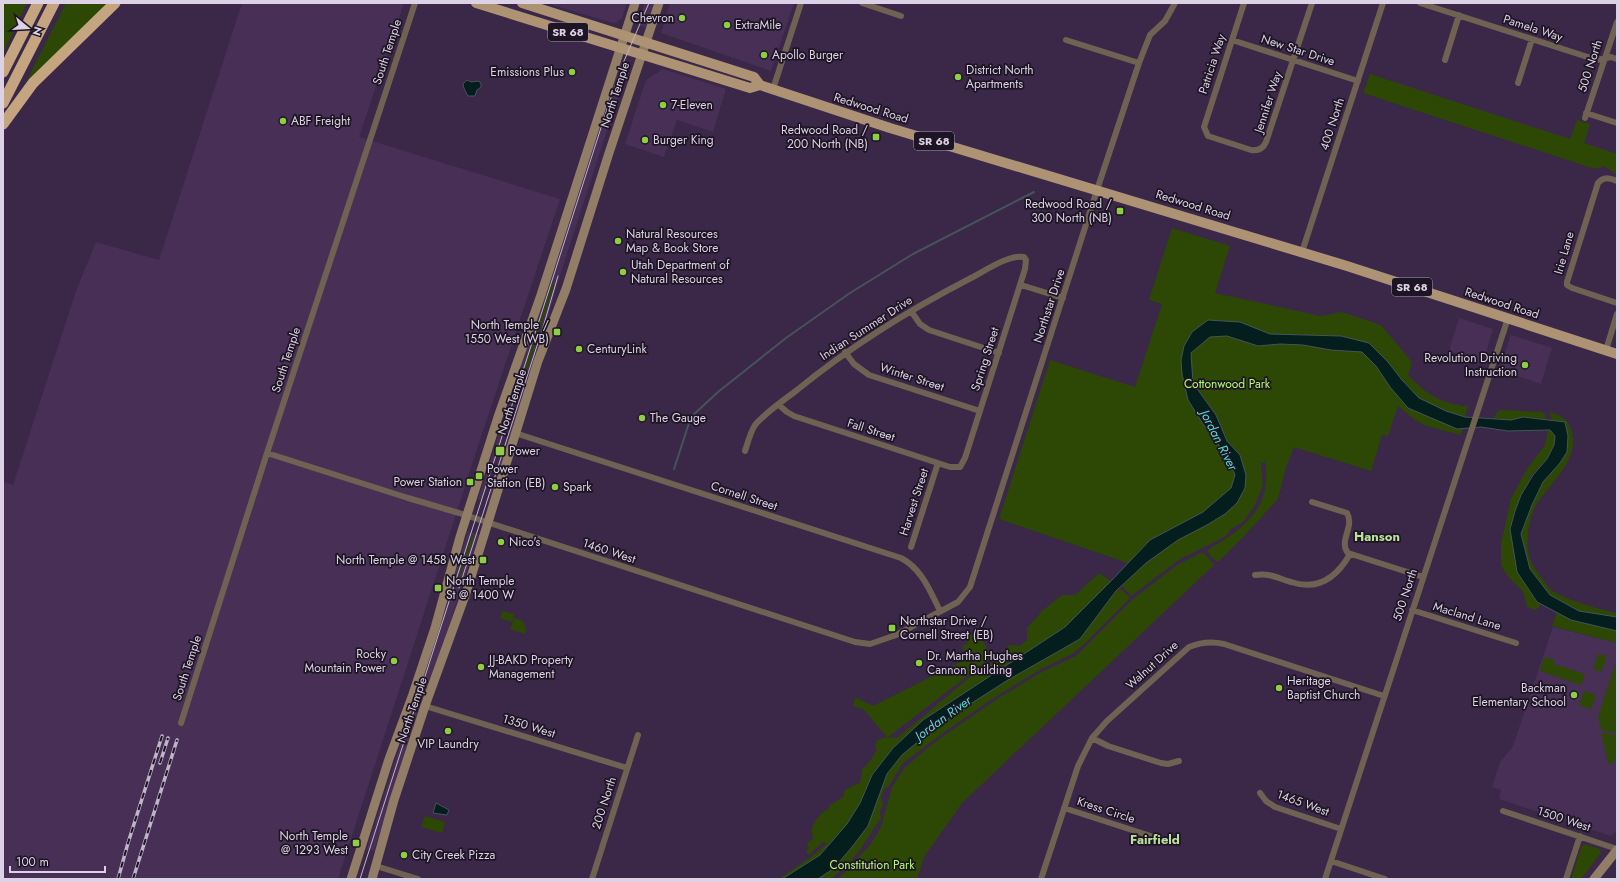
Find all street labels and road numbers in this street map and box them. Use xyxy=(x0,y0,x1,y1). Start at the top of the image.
street label: Pamela Way xyxy=(1501,10,1566,46)
street label: South Temple xyxy=(368,17,406,87)
road number: SR 68 xyxy=(548,23,588,41)
street label: New Star Drive xyxy=(1259,30,1337,70)
street label: Patricia Way xyxy=(1194,31,1230,96)
street label: 500 North xyxy=(1573,38,1607,94)
street label: North Temple xyxy=(596,60,634,130)
street label: Jennifer Way xyxy=(1249,68,1287,137)
street label: Redwood Road xyxy=(831,88,911,128)
street label: 400 North xyxy=(1315,95,1349,153)
road number: SR 68 xyxy=(914,132,954,150)
street label: Redwood Road xyxy=(1153,185,1233,225)
street label: Irie Lane xyxy=(1549,230,1579,276)
street label: Northstar Drive xyxy=(1029,267,1069,345)
road number: SR 68 xyxy=(1392,278,1432,296)
street label: Redwood Road xyxy=(1463,283,1541,323)
street label: Indian Summer Drive xyxy=(816,291,916,365)
street label: South Temple xyxy=(267,325,305,395)
street label: Spring Street xyxy=(966,325,1004,393)
street label: Winter Street xyxy=(877,358,947,396)
street label: North Temple xyxy=(493,367,531,437)
street label: Fall Street xyxy=(845,414,897,446)
street label: Harvest Street xyxy=(895,466,933,538)
street label: Cornell Street xyxy=(708,477,780,515)
street label: 1460 West xyxy=(580,534,638,568)
street label: 500 North xyxy=(1388,567,1422,623)
street label: Macland Lane xyxy=(1431,597,1503,635)
street label: South Temple xyxy=(168,633,206,703)
street label: Walnut Drive xyxy=(1122,637,1182,693)
street label: North Temple xyxy=(392,675,432,745)
street label: 1350 West xyxy=(500,709,558,743)
street label: 200 North xyxy=(587,775,621,831)
street label: 1465 West xyxy=(1274,785,1332,821)
street label: Kress Circle xyxy=(1075,792,1137,828)
street label: 1500 West xyxy=(1535,802,1593,836)

